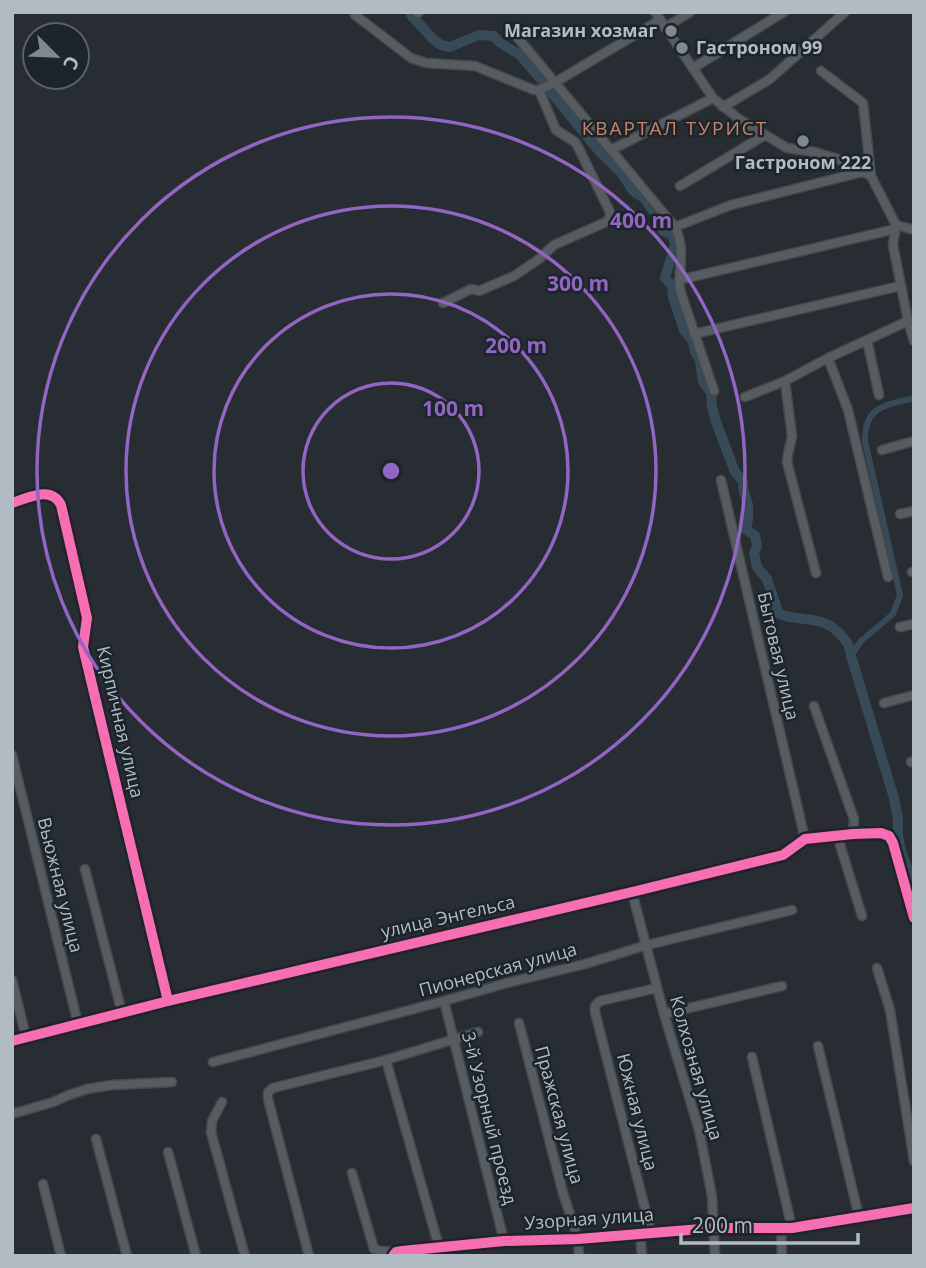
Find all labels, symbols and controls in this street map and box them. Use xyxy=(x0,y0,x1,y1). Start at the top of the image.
place label: Магазин хозмаг xyxy=(504,18,657,42)
north arrow xyxy=(21,21,91,91)
marker: Магазин хозмаг xyxy=(663,23,679,39)
place label: Гастроном 99 xyxy=(696,35,822,59)
marker: Гастроном 99 xyxy=(674,40,690,56)
text: С xyxy=(57,52,86,74)
district label: КВАРТАЛ ТУРИСТ xyxy=(582,115,768,141)
marker: Гастроном 222 xyxy=(795,133,811,149)
place label: Гастроном 222 xyxy=(735,150,871,174)
text: 400 m xyxy=(610,206,672,234)
text: 300 m xyxy=(547,269,609,297)
text: 200 m xyxy=(485,331,547,359)
text: 100 m xyxy=(422,394,484,422)
centre of rings xyxy=(379,459,403,483)
street label: Бытовая улица xyxy=(753,589,805,722)
street label: Кирпичная улица xyxy=(92,644,150,800)
street label: Вьюжная улица xyxy=(33,815,89,955)
street label: улица Энгельса xyxy=(378,889,517,943)
street label: Пионерская улица xyxy=(416,936,579,1002)
street label: Колхозная улица xyxy=(665,993,729,1143)
street label: 3-й Узорный проезд xyxy=(457,1029,523,1207)
street label: Пражская улица xyxy=(530,1043,590,1186)
street label: Южная улица xyxy=(612,1051,664,1173)
street label: Узорная улица xyxy=(523,1202,654,1234)
scale bar xyxy=(681,1202,858,1246)
text: 200 m xyxy=(692,1211,753,1239)

